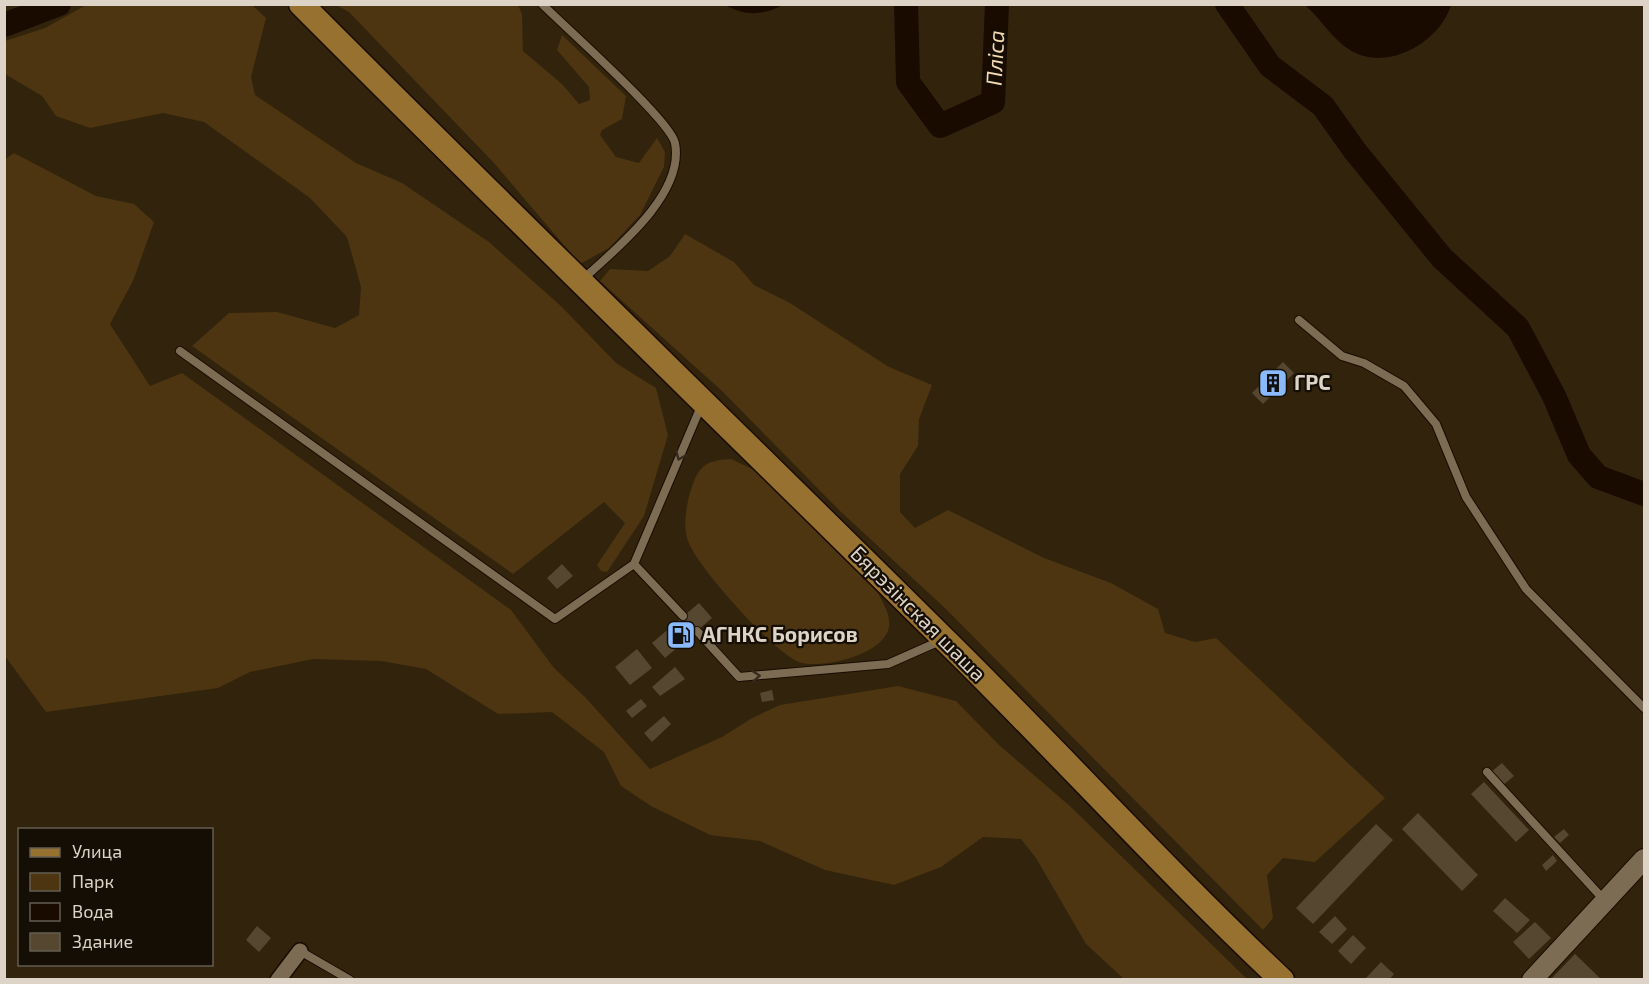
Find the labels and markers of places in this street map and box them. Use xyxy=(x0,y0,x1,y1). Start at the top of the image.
building icon: ГРС xyxy=(1257,367,1289,399)
place label: ГРС xyxy=(1294,369,1331,394)
fuel station icon: АГНКС Борисов xyxy=(665,619,697,651)
place label: АГНКС Борисов xyxy=(702,621,858,646)

